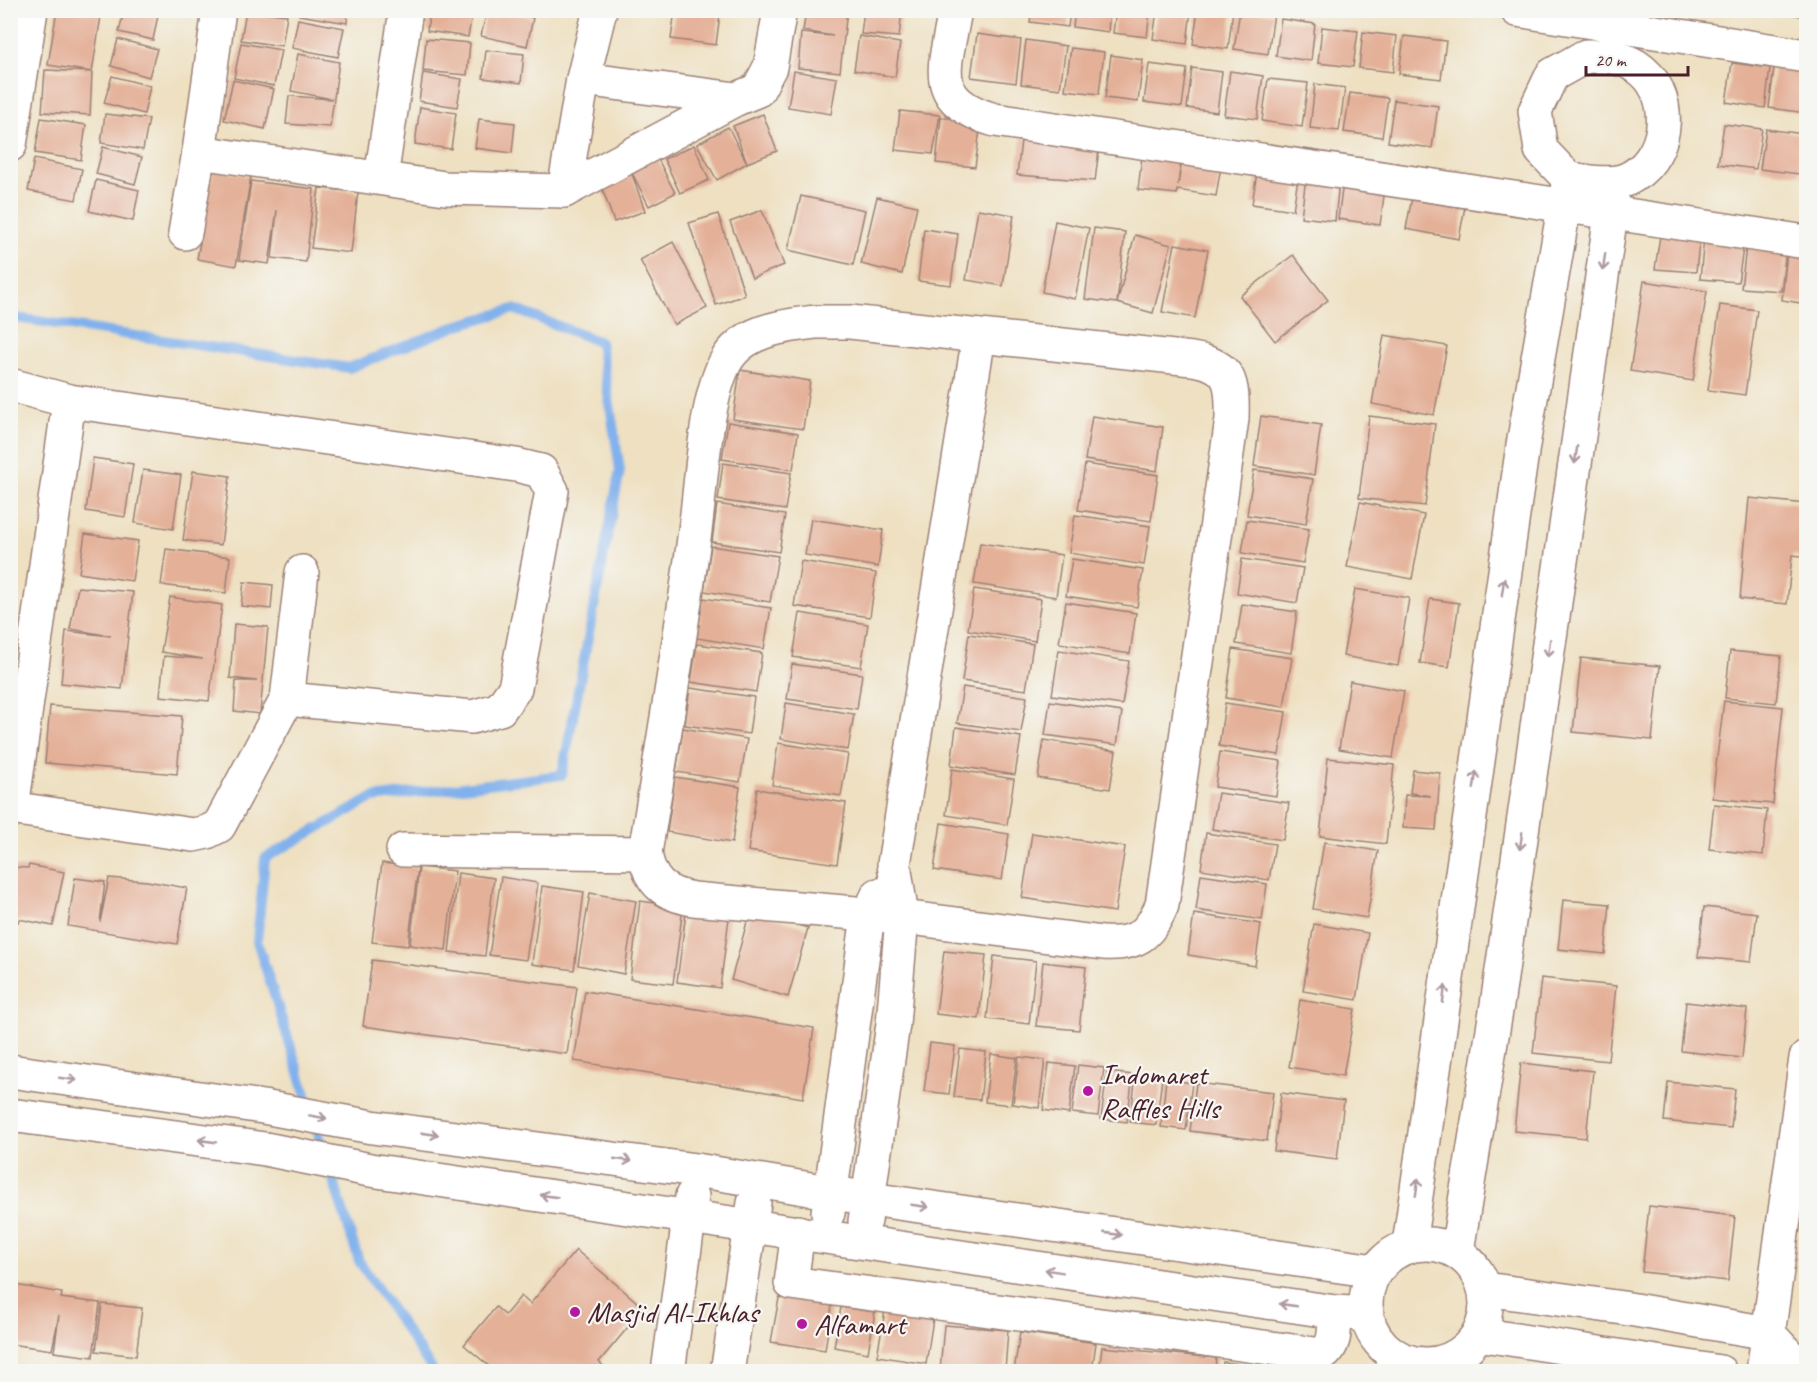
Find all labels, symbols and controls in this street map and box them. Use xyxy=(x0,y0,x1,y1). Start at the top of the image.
scale bar xyxy=(1586,39,1688,77)
text: 20 m xyxy=(1595,49,1628,71)
one-way arrow xyxy=(1598,252,1609,271)
one-way arrow xyxy=(1571,445,1582,464)
one-way arrow xyxy=(1498,578,1509,598)
one-way arrow xyxy=(1543,638,1554,657)
one-way arrow xyxy=(1470,771,1481,791)
one-way arrow xyxy=(1515,831,1526,850)
one-way arrow xyxy=(1438,985,1449,1005)
place label: Indomaret Raffles Hills xyxy=(1100,1055,1222,1127)
one-way arrow xyxy=(58,1074,78,1085)
marker: Indomaret Raffles Hills xyxy=(1081,1084,1095,1098)
one-way arrow xyxy=(307,1112,327,1123)
one-way arrow xyxy=(420,1129,440,1140)
one-way arrow xyxy=(198,1136,218,1147)
one-way arrow xyxy=(613,1155,633,1166)
one-way arrow xyxy=(1411,1178,1422,1198)
one-way arrow xyxy=(540,1190,560,1201)
one-way arrow xyxy=(909,1201,929,1212)
one-way arrow xyxy=(1102,1228,1122,1239)
one-way arrow xyxy=(1044,1265,1064,1276)
place label: Masjid Al-Ikhlas xyxy=(587,1293,761,1331)
one-way arrow xyxy=(1279,1300,1299,1311)
marker: Masjid Al-Ikhlas xyxy=(568,1305,582,1319)
place label: Alfamart xyxy=(814,1305,909,1343)
marker: Alfamart xyxy=(795,1317,809,1331)

